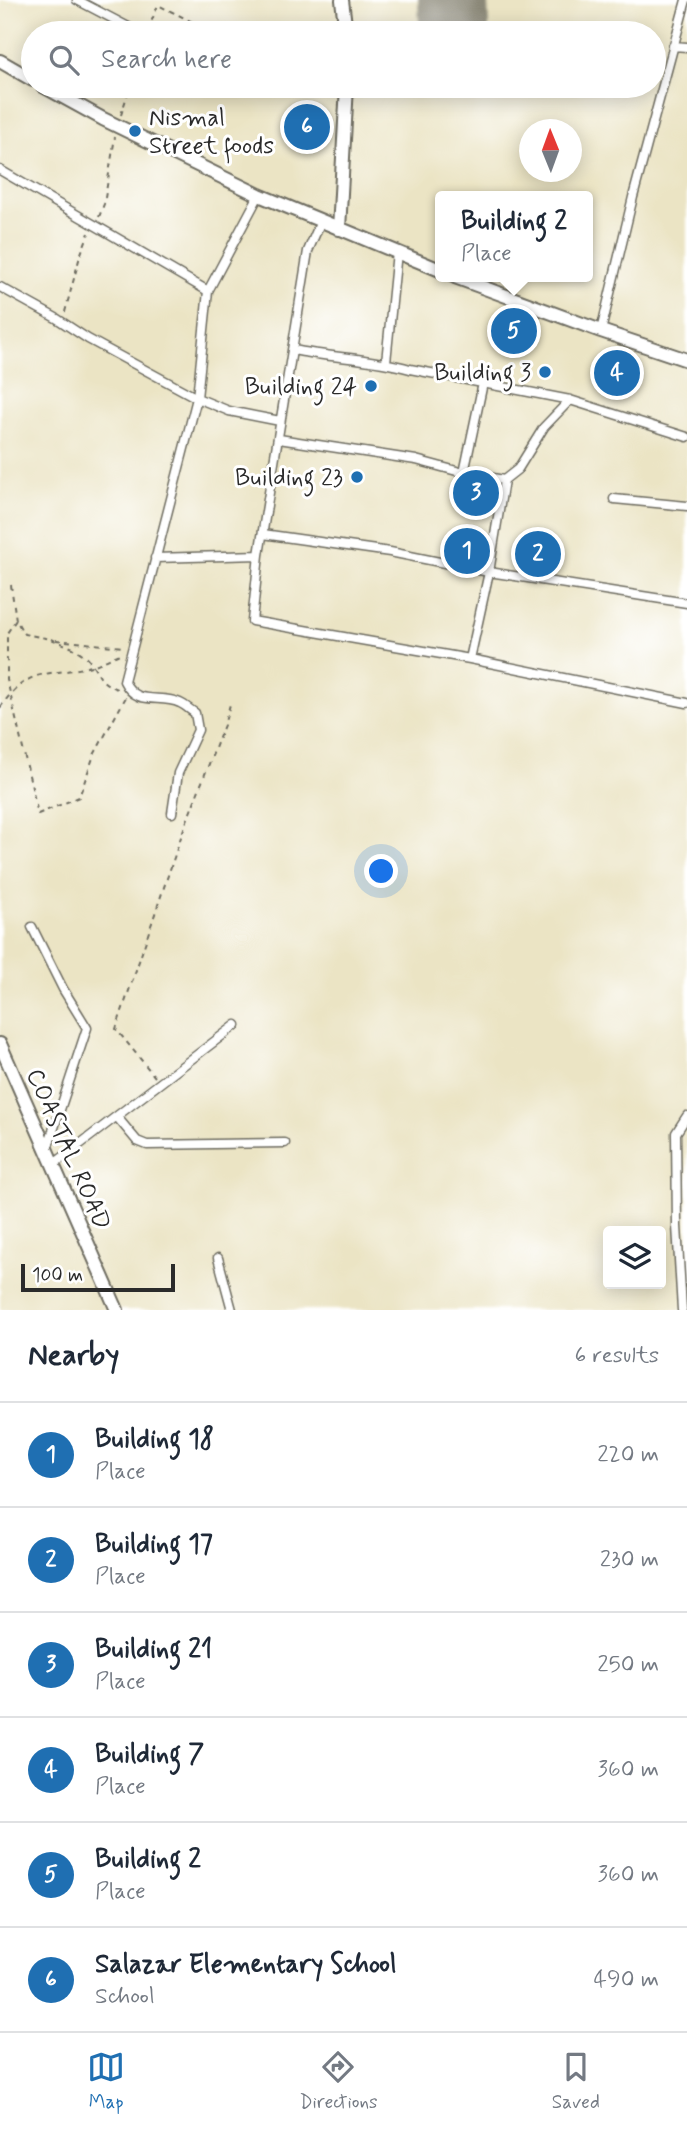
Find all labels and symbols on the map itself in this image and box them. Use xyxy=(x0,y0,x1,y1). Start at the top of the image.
pin: 6 xyxy=(284,101,330,153)
place label: Nismal Street foods xyxy=(149,103,274,164)
north arrow xyxy=(519,119,582,182)
marker: Nismal Street foods xyxy=(127,123,143,139)
pin: 5 xyxy=(491,305,537,357)
pin: 4 xyxy=(594,347,640,399)
place label: Building 3 xyxy=(434,358,531,392)
marker: Building 3 xyxy=(537,364,553,380)
place label: Building 24 xyxy=(245,372,357,406)
marker: Building 24 xyxy=(363,378,379,394)
place label: Building 23 xyxy=(235,463,343,497)
pin: 3 xyxy=(453,467,499,519)
marker: Building 23 xyxy=(349,469,365,485)
pin: 1 xyxy=(444,525,490,577)
pin: 2 xyxy=(515,528,561,580)
your location xyxy=(364,854,398,888)
street label: COASTAL ROAD xyxy=(18,1064,117,1235)
scale bar xyxy=(21,1261,175,1293)

